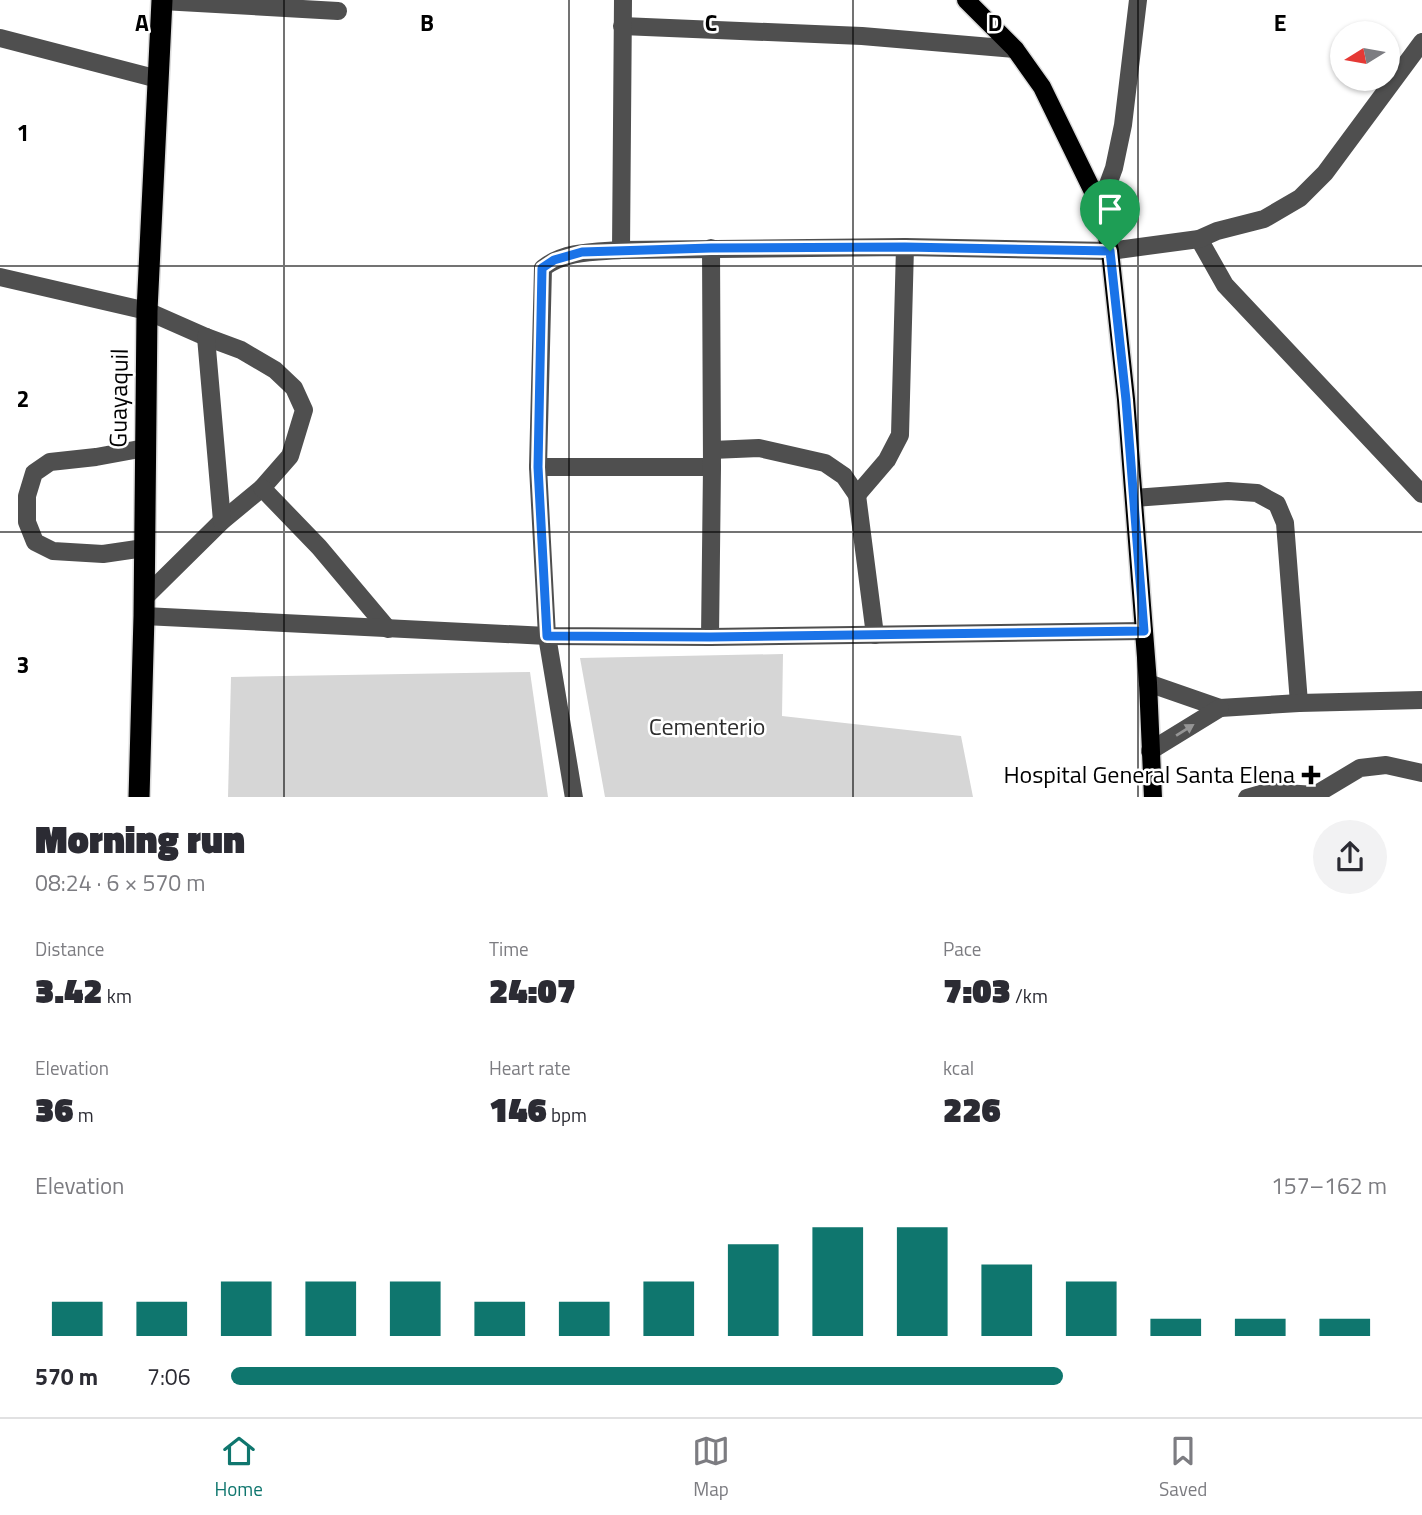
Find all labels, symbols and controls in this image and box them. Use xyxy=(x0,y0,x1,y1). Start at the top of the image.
text: A xyxy=(135,5,149,40)
text: B xyxy=(420,5,434,40)
text: C xyxy=(705,5,717,40)
text: D xyxy=(988,5,1002,40)
text: E xyxy=(1274,5,1286,40)
north arrow xyxy=(1330,21,1400,91)
map controls xyxy=(1330,21,1400,91)
text: 1 xyxy=(17,115,29,150)
pin xyxy=(1080,179,1140,251)
icon: arrive xyxy=(1091,190,1129,228)
street label: Guayaquil xyxy=(99,348,137,448)
text: 2 xyxy=(17,381,29,416)
text: 3 xyxy=(17,647,29,682)
park label: Cementerio xyxy=(649,708,765,744)
one-way arrow xyxy=(1176,723,1195,736)
place label: Hospital General Santa Elena xyxy=(1003,756,1295,792)
marker: Hospital General Santa Elena xyxy=(1301,765,1321,785)
text: Morning run xyxy=(35,810,245,868)
button: share xyxy=(1313,820,1387,894)
text: 08:24 · 6 × 570 m xyxy=(35,865,205,900)
text: Distance xyxy=(35,934,104,963)
text: Time xyxy=(489,934,529,963)
text: Pace xyxy=(943,934,981,963)
text: 3.42 xyxy=(35,963,103,1017)
text: 24:07 xyxy=(489,963,576,1017)
text: 7:03 xyxy=(943,963,1011,1017)
text: km xyxy=(103,981,132,1010)
text: /km xyxy=(1011,981,1048,1010)
text: Elevation xyxy=(35,1053,109,1082)
text: Heart rate xyxy=(489,1053,571,1082)
text: kcal xyxy=(943,1053,974,1082)
text: 36 xyxy=(35,1082,74,1136)
text: 146 xyxy=(489,1082,547,1136)
text: 226 xyxy=(943,1082,1001,1136)
text: m xyxy=(74,1100,94,1129)
text: bpm xyxy=(547,1100,587,1129)
text: Elevation xyxy=(35,1168,124,1203)
text: 157–162 m xyxy=(1271,1168,1387,1203)
text: 570 m xyxy=(35,1359,98,1394)
text: 7:06 xyxy=(147,1359,191,1394)
tab: Home xyxy=(215,1432,263,1503)
tab: Map xyxy=(692,1432,730,1503)
tab: Saved xyxy=(1159,1432,1207,1503)

